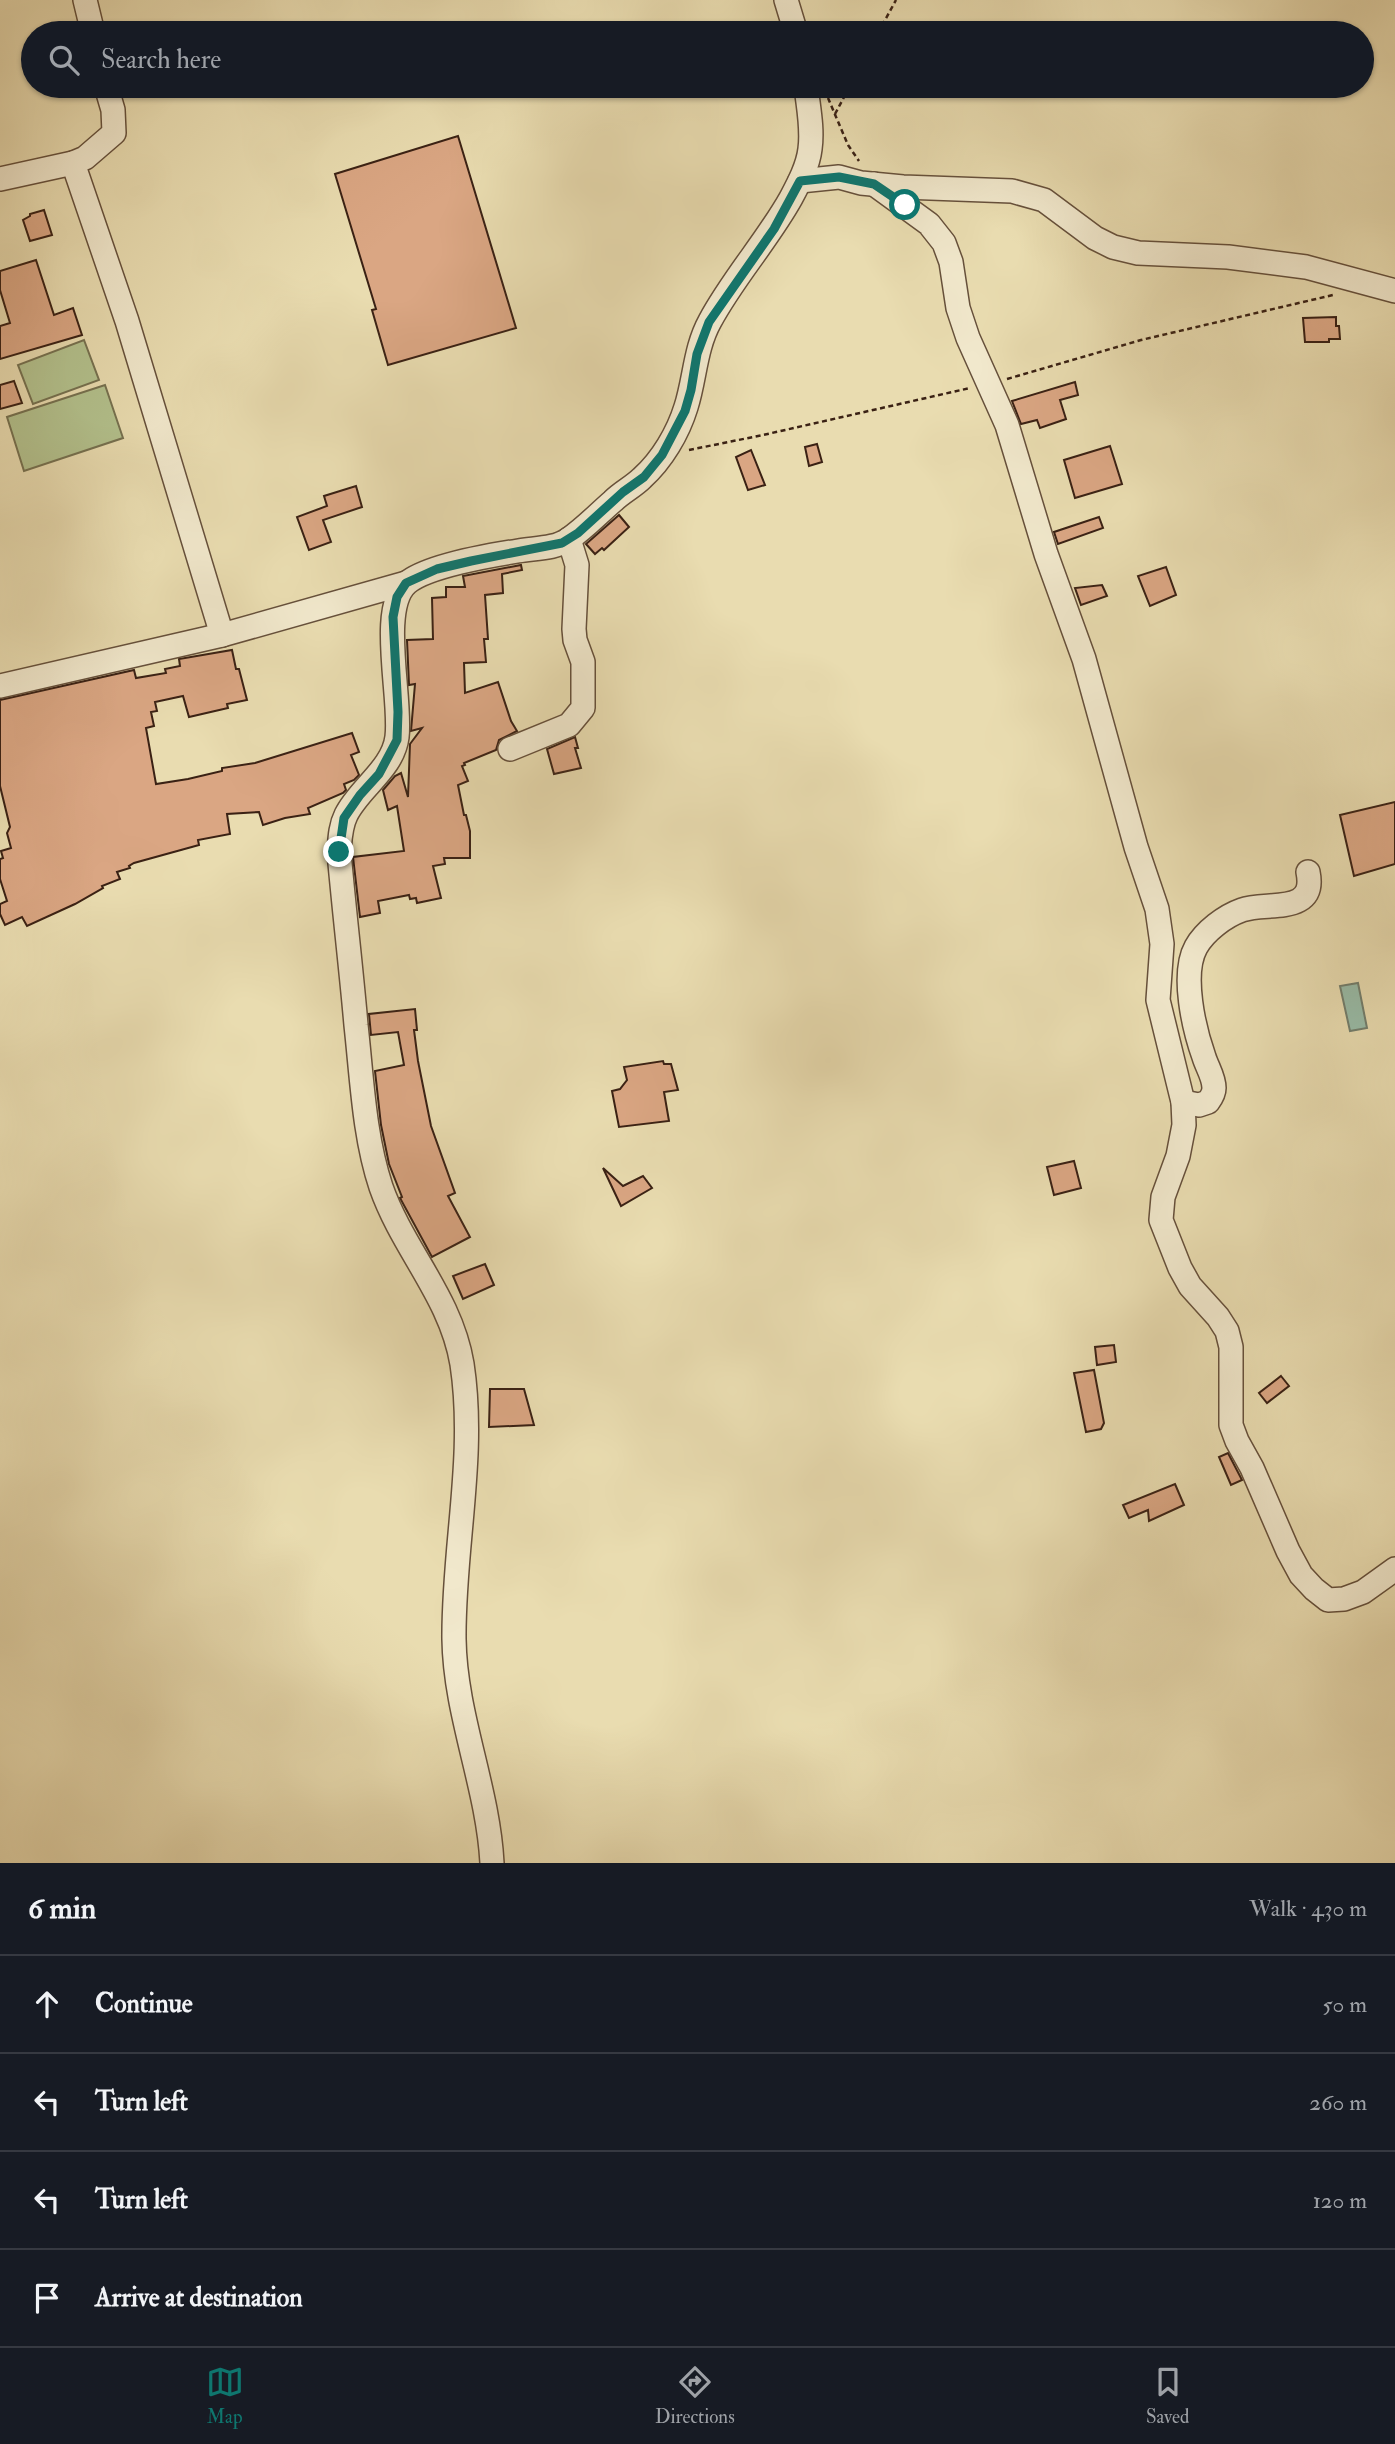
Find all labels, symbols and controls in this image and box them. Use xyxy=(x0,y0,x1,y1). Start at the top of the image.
search box xyxy=(21,21,1374,98)
icon: search xyxy=(45,41,83,79)
text: Search here xyxy=(101,44,221,76)
route start xyxy=(889,189,920,220)
route end xyxy=(323,836,354,867)
text: 6 min xyxy=(28,1890,96,1927)
text: Walk · 430 m xyxy=(1249,1894,1367,1923)
icon: ahead xyxy=(28,1985,66,2023)
text: Continue xyxy=(95,1988,193,2020)
text: 50 m xyxy=(1323,1990,1367,2019)
icon: left xyxy=(28,2083,66,2121)
text: Turn left xyxy=(95,2086,188,2118)
text: 260 m xyxy=(1309,2088,1367,2117)
icon: left xyxy=(28,2181,66,2219)
text: Turn left xyxy=(95,2184,188,2216)
text: 120 m xyxy=(1313,2186,1367,2215)
icon: arrive xyxy=(28,2279,66,2317)
text: Arrive at destination xyxy=(95,2282,303,2314)
tab: Map xyxy=(206,2363,244,2429)
tab: Directions xyxy=(655,2363,735,2429)
tab: Saved xyxy=(1146,2363,1189,2429)

